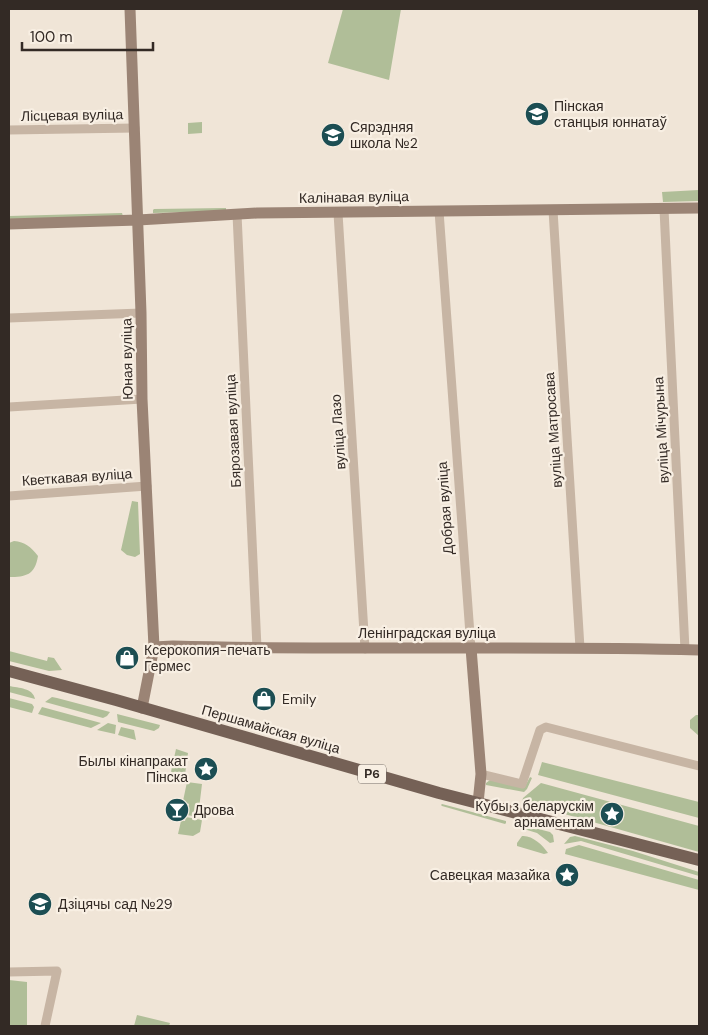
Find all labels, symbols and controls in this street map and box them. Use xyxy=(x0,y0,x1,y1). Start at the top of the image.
scale bar xyxy=(22,20,154,52)
text: 100 m xyxy=(30,27,73,47)
place label: Пінская станцыя юннатаў xyxy=(554,97,667,131)
school or university icon: Пінская станцыя юннатаў xyxy=(524,101,550,127)
street label: Лісцевая вуліца xyxy=(21,105,123,125)
place label: Сярэдняя школа №2 xyxy=(350,118,418,152)
school or university icon: Сярэдняя школа №2 xyxy=(320,122,346,148)
street label: Калінавая вуліца xyxy=(299,187,409,207)
street label: Юная вуліца xyxy=(117,318,137,400)
street label: вуліца Матросава xyxy=(540,371,566,488)
street label: Бярозавая вуліца xyxy=(221,374,245,488)
street label: вуліца Мічурына xyxy=(649,376,673,484)
street label: вуліца Лазо xyxy=(326,394,350,470)
street label: Добрая вуліца xyxy=(433,461,457,555)
street label: Кветкавая вуліца xyxy=(21,464,133,490)
street label: Ленінградская вуліца xyxy=(358,624,496,642)
place label: Ксерокопия-печать Гермес xyxy=(144,641,271,675)
shop icon: Ксерокопия-печать Гермес xyxy=(114,645,140,671)
shop icon: Emily xyxy=(251,686,277,712)
place label: Emily xyxy=(282,690,317,708)
street label: Першамайская вуліца xyxy=(200,701,343,757)
place label: Былы кінапракат Пінска xyxy=(79,752,189,786)
place icon: Былы кінапракат Пінска xyxy=(193,756,219,782)
road number: Р6 xyxy=(358,764,386,784)
bar icon: Дрова xyxy=(164,797,190,823)
place label: Кубы з беларускім арнаментам xyxy=(475,797,594,831)
place label: Дрова xyxy=(194,801,234,819)
place icon: Кубы з беларускім арнаментам xyxy=(599,801,625,827)
place icon: Савецкая мазайка xyxy=(554,862,580,888)
place label: Савецкая мазайка xyxy=(430,866,550,884)
school or university icon: Дзіцячы сад №29 xyxy=(27,891,53,917)
place label: Дзіцячы сад №29 xyxy=(58,895,173,913)

